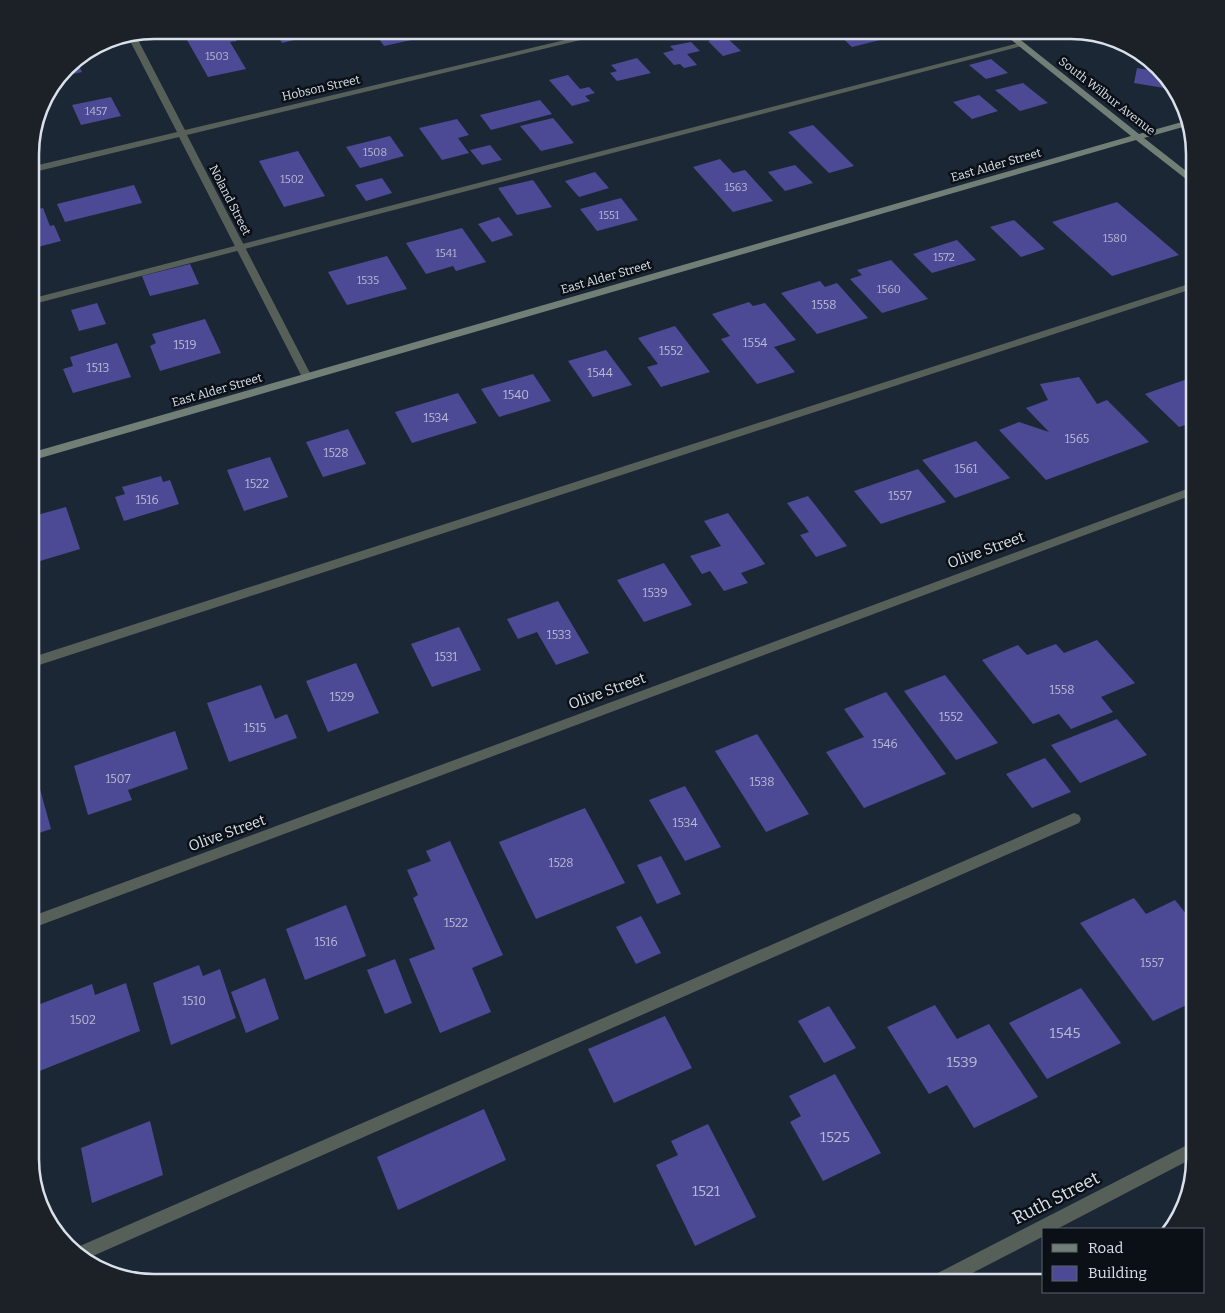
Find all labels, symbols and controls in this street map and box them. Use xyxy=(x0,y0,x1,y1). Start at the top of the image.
house number: 1503 xyxy=(205,50,229,63)
street label: South Wilbur Avenue xyxy=(1056,54,1158,138)
street label: Hobson Street xyxy=(281,72,362,104)
house number: 1457 xyxy=(85,105,108,118)
street label: East Alder Street xyxy=(949,145,1043,185)
house number: 1508 xyxy=(363,146,387,159)
street label: Noland Street xyxy=(206,162,254,238)
house number: 1502 xyxy=(280,173,304,186)
house number: 1563 xyxy=(725,181,747,194)
house number: 1551 xyxy=(599,209,620,222)
house number: 1580 xyxy=(1103,232,1127,245)
house number: 1541 xyxy=(435,247,457,260)
house number: 1572 xyxy=(933,251,955,264)
street label: East Alder Street xyxy=(559,257,653,297)
house number: 1535 xyxy=(357,274,379,287)
house number: 1560 xyxy=(877,283,901,296)
house number: 1558 xyxy=(812,298,836,312)
house number: 1554 xyxy=(743,336,767,350)
house number: 1519 xyxy=(173,338,197,352)
house number: 1552 xyxy=(659,344,683,358)
house number: 1513 xyxy=(87,361,110,375)
house number: 1544 xyxy=(587,366,613,380)
street label: East Alder Street xyxy=(170,370,264,410)
house number: 1540 xyxy=(503,388,529,402)
house number: 1534 xyxy=(424,411,448,425)
house number: 1565 xyxy=(1065,432,1089,446)
house number: 1528 xyxy=(324,446,348,460)
house number: 1561 xyxy=(954,462,978,476)
house number: 1522 xyxy=(245,477,269,491)
house number: 1557 xyxy=(888,489,912,503)
house number: 1516 xyxy=(135,493,159,507)
street label: Olive Street xyxy=(945,528,1028,572)
house number: 1539 xyxy=(643,586,667,600)
house number: 1533 xyxy=(547,628,571,642)
house number: 1531 xyxy=(435,650,457,664)
street label: Olive Street xyxy=(566,669,649,713)
house number: 1558 xyxy=(1050,683,1074,697)
house number: 1529 xyxy=(330,690,354,704)
house number: 1552 xyxy=(939,710,963,724)
house number: 1515 xyxy=(244,721,266,735)
house number: 1546 xyxy=(872,737,898,751)
house number: 1507 xyxy=(106,772,131,786)
house number: 1538 xyxy=(749,775,775,789)
street label: Olive Street xyxy=(186,811,269,855)
house number: 1534 xyxy=(673,816,697,830)
house number: 1528 xyxy=(549,856,573,870)
house number: 1522 xyxy=(444,916,468,930)
house number: 1516 xyxy=(314,935,338,949)
house number: 1557 xyxy=(1140,956,1164,970)
house number: 1510 xyxy=(182,994,206,1008)
house number: 1502 xyxy=(70,1013,96,1027)
house number: 1545 xyxy=(1050,1024,1080,1042)
house number: 1539 xyxy=(946,1053,978,1071)
house number: 1525 xyxy=(820,1128,850,1146)
street label: Ruth Street xyxy=(1009,1166,1104,1229)
house number: 1521 xyxy=(692,1182,720,1200)
legend xyxy=(1042,1228,1205,1293)
text: Road xyxy=(1088,1239,1123,1257)
text: Building xyxy=(1088,1264,1147,1282)

